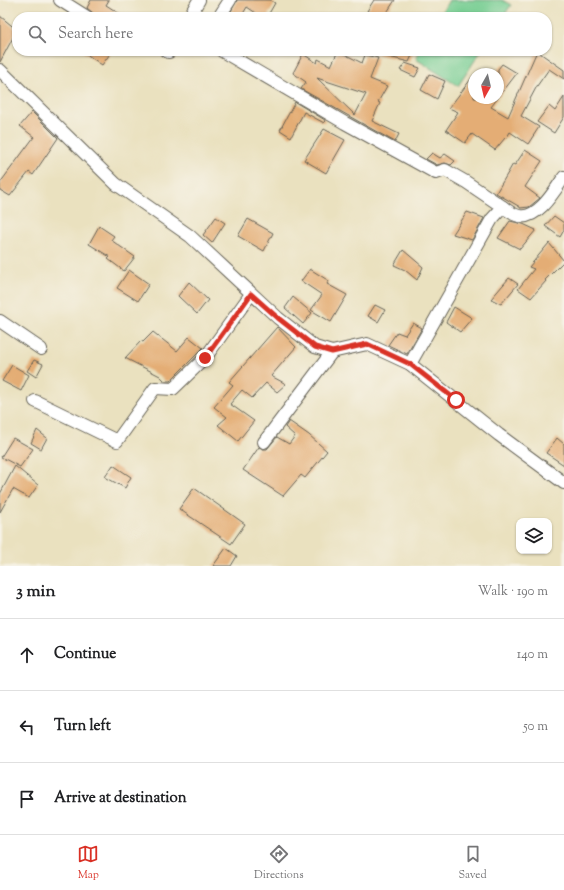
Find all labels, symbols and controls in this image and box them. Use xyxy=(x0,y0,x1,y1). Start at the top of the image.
search box xyxy=(12,12,552,56)
icon: search xyxy=(26,23,48,45)
text: Search here xyxy=(58,24,133,45)
north arrow xyxy=(468,68,504,104)
route end xyxy=(196,349,214,367)
route start xyxy=(447,391,465,409)
map controls xyxy=(516,518,552,554)
button: layers xyxy=(516,518,552,554)
text: 3 min xyxy=(16,580,55,604)
text: Walk · 190 m xyxy=(478,583,548,601)
icon: ahead xyxy=(16,644,38,666)
text: Continue xyxy=(54,644,116,665)
text: 140 m xyxy=(517,646,548,664)
icon: left xyxy=(16,716,38,738)
text: Turn left xyxy=(54,716,111,737)
text: 50 m xyxy=(523,718,548,736)
icon: arrive xyxy=(16,788,38,810)
text: Arrive at destination xyxy=(54,788,187,809)
tab: Map xyxy=(77,843,99,883)
tab: Directions xyxy=(254,843,304,883)
tab: Saved xyxy=(458,843,487,883)

